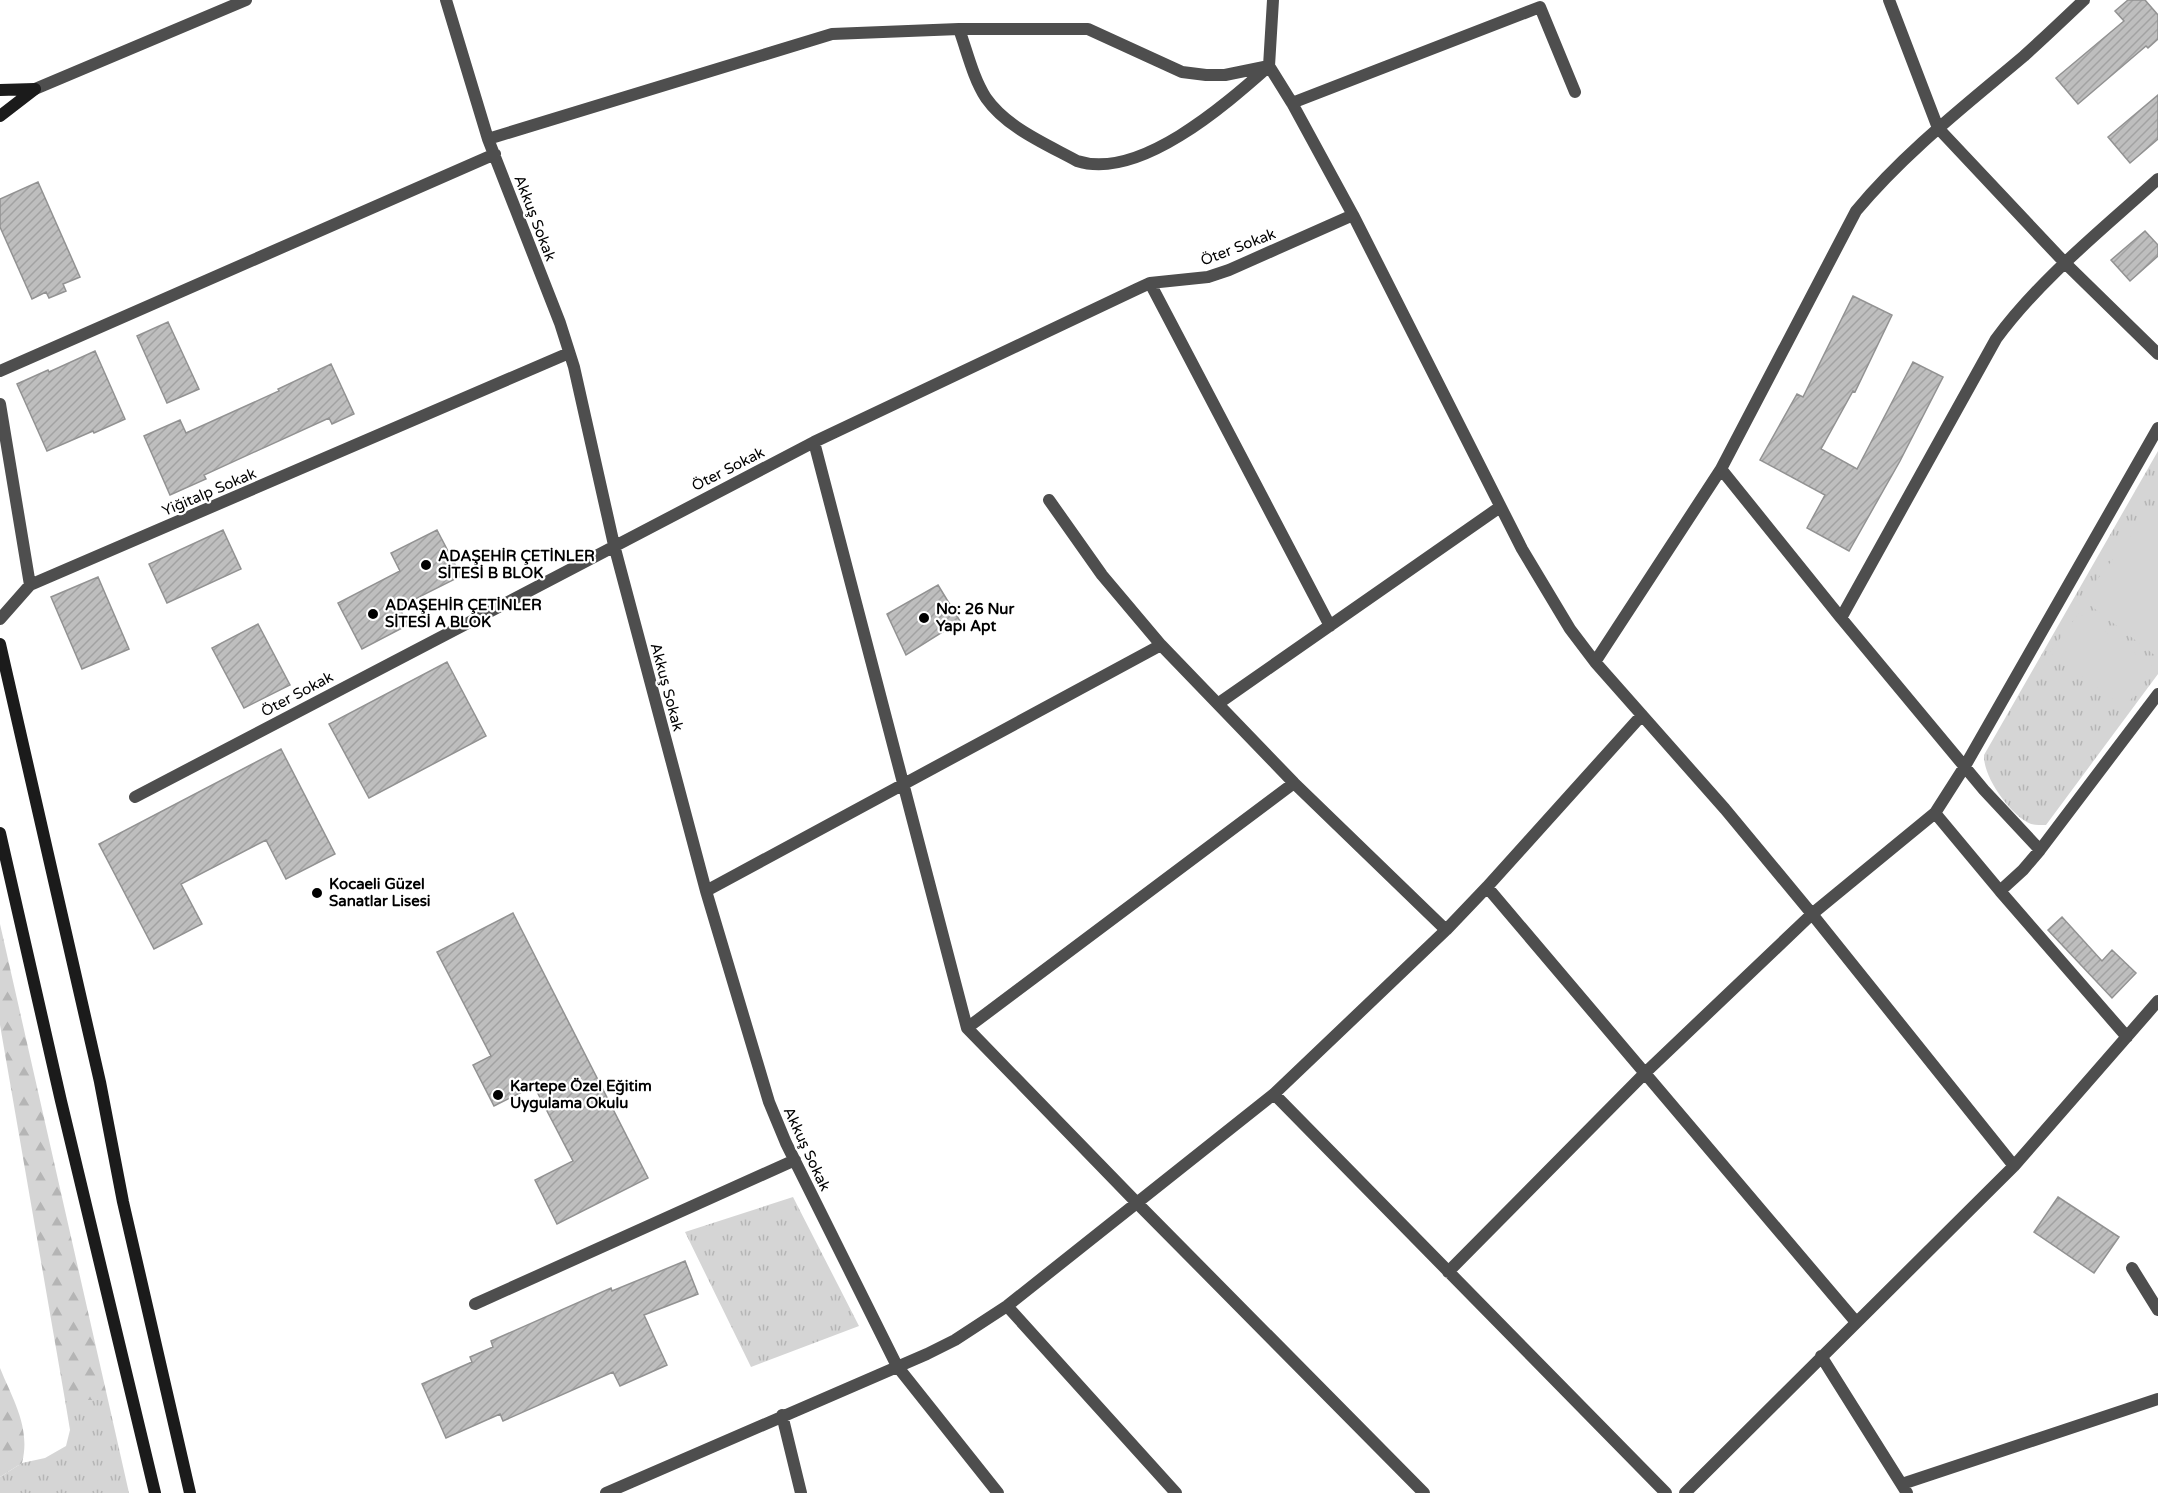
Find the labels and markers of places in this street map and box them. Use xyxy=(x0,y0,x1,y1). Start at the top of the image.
place label: ADAŞEHİR ÇETİNLER SİTESİ B BLOK xyxy=(438,547,595,582)
marker: ADAŞEHİR ÇETİNLER SİTESİ B BLOK xyxy=(419,558,433,572)
place label: ADAŞEHİR ÇETİNLER SİTESİ A BLOK xyxy=(385,596,542,631)
place label: No: 26 Nur Yapı Apt xyxy=(936,600,1014,636)
marker: ADAŞEHİR ÇETİNLER SİTESİ A BLOK xyxy=(366,607,380,621)
marker: No: 26 Nur Yapı Apt xyxy=(917,611,931,625)
place label: Kocaeli Güzel Sanatlar Lisesi xyxy=(329,875,431,910)
marker: Kocaeli Güzel Sanatlar Lisesi xyxy=(310,886,324,900)
place label: Kartepe Özel Eğitim Uygulama Okulu xyxy=(510,1077,652,1113)
marker: Kartepe Özel Eğitim Uygulama Okulu xyxy=(491,1088,505,1102)

